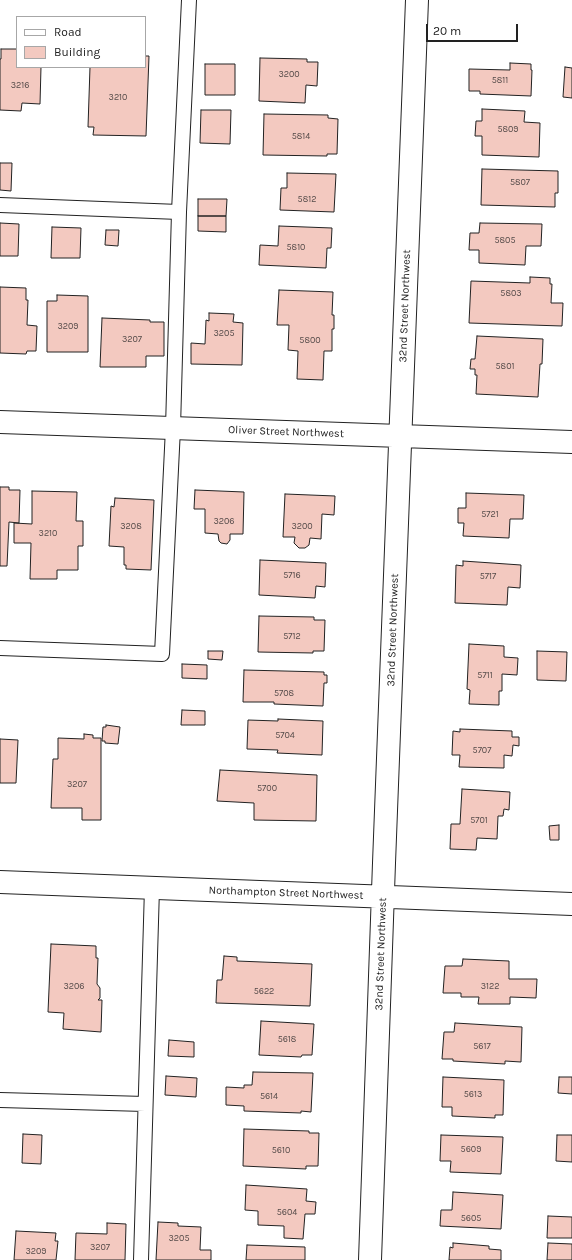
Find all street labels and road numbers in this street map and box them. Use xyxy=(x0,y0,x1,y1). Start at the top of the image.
street label: 32nd Street Northwest xyxy=(396,249,414,363)
street label: Oliver Street Northwest xyxy=(228,423,344,441)
street label: 32nd Street Northwest xyxy=(384,573,402,687)
street label: Northampton Street Northwest xyxy=(208,884,364,902)
street label: 32nd Street Northwest xyxy=(372,897,390,1011)

